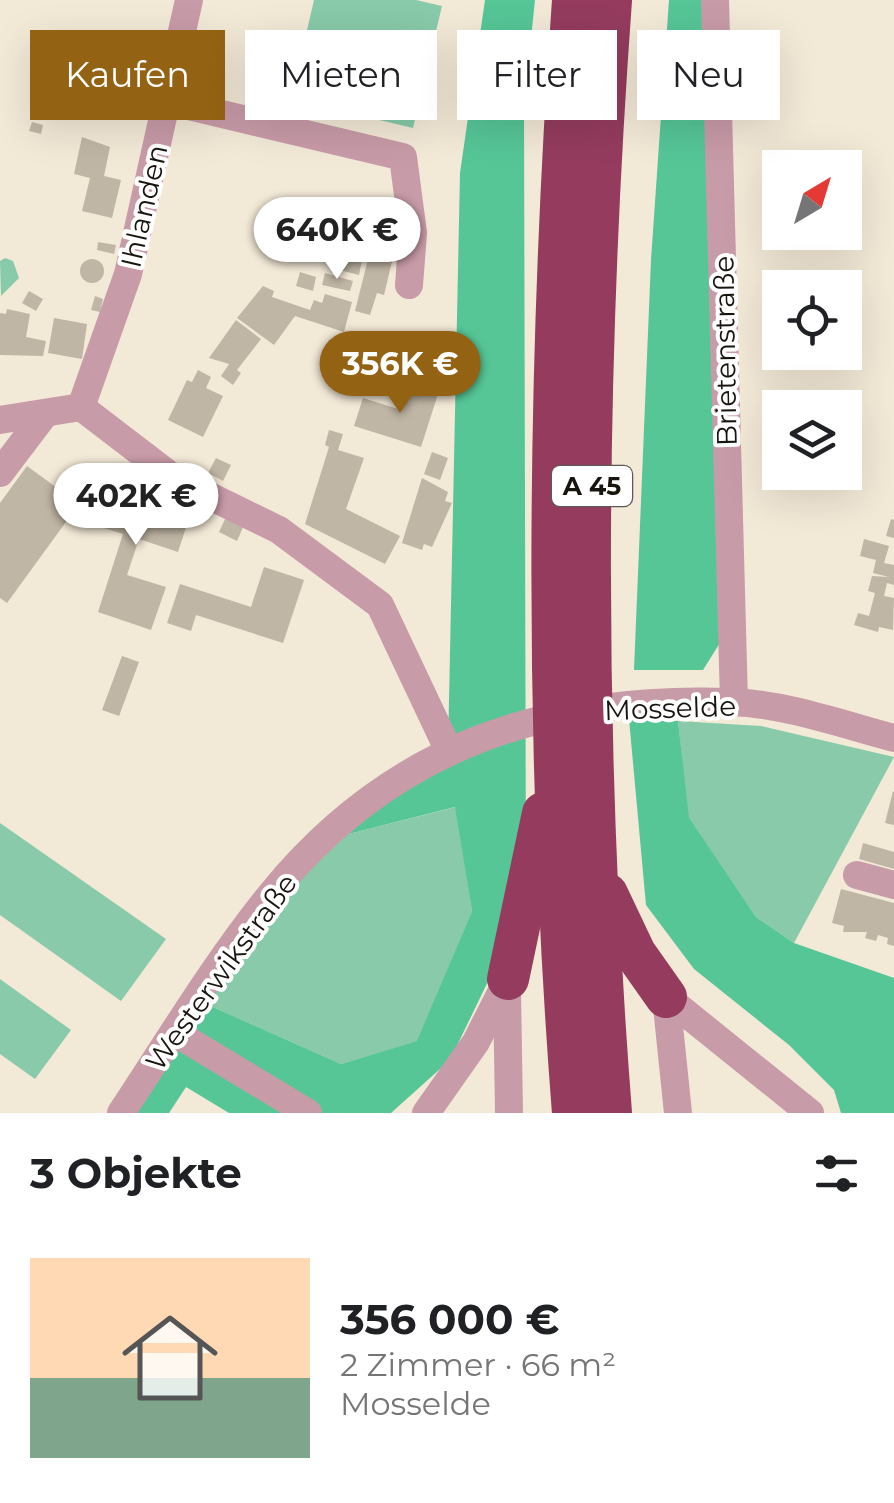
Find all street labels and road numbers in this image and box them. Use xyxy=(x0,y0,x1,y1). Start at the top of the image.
street label: Ihlanden xyxy=(113,141,175,271)
street label: Brietenstraße xyxy=(706,255,744,447)
road number: A 45 xyxy=(552,466,632,506)
street label: Mosselde xyxy=(603,689,737,727)
street label: Westerwikstraße xyxy=(138,867,304,1077)

